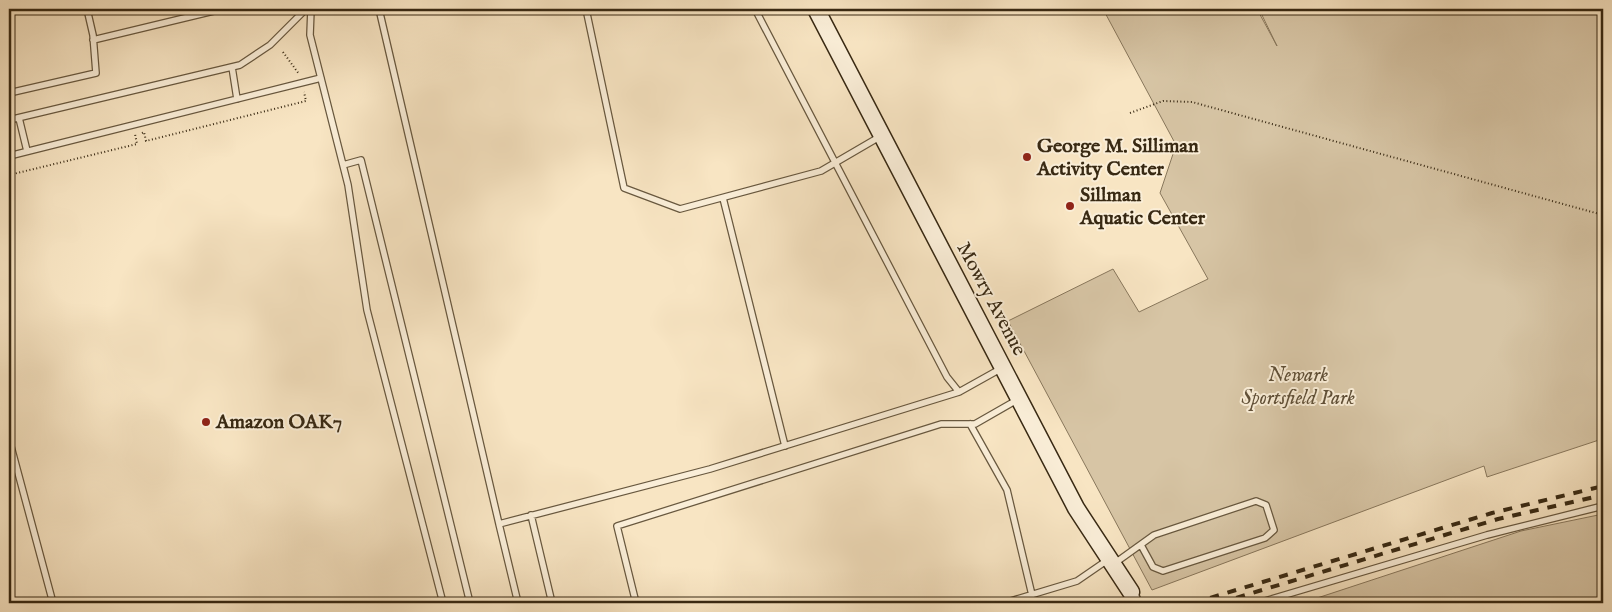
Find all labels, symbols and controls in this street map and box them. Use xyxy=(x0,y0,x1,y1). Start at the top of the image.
place label: George M. Silliman Activity Center xyxy=(1036,134,1199,182)
marker: George M. Silliman Activity Center xyxy=(1021,151,1033,163)
place label: Sillman Aquatic Center xyxy=(1079,183,1206,231)
marker: Sillman Aquatic Center xyxy=(1064,200,1076,212)
street label: Mowry Avenue xyxy=(951,238,1031,360)
park label: Newark Sportsfield Park xyxy=(1241,363,1355,411)
place label: Amazon OAK7 xyxy=(215,410,342,435)
marker: Amazon OAK7 xyxy=(200,416,212,428)

